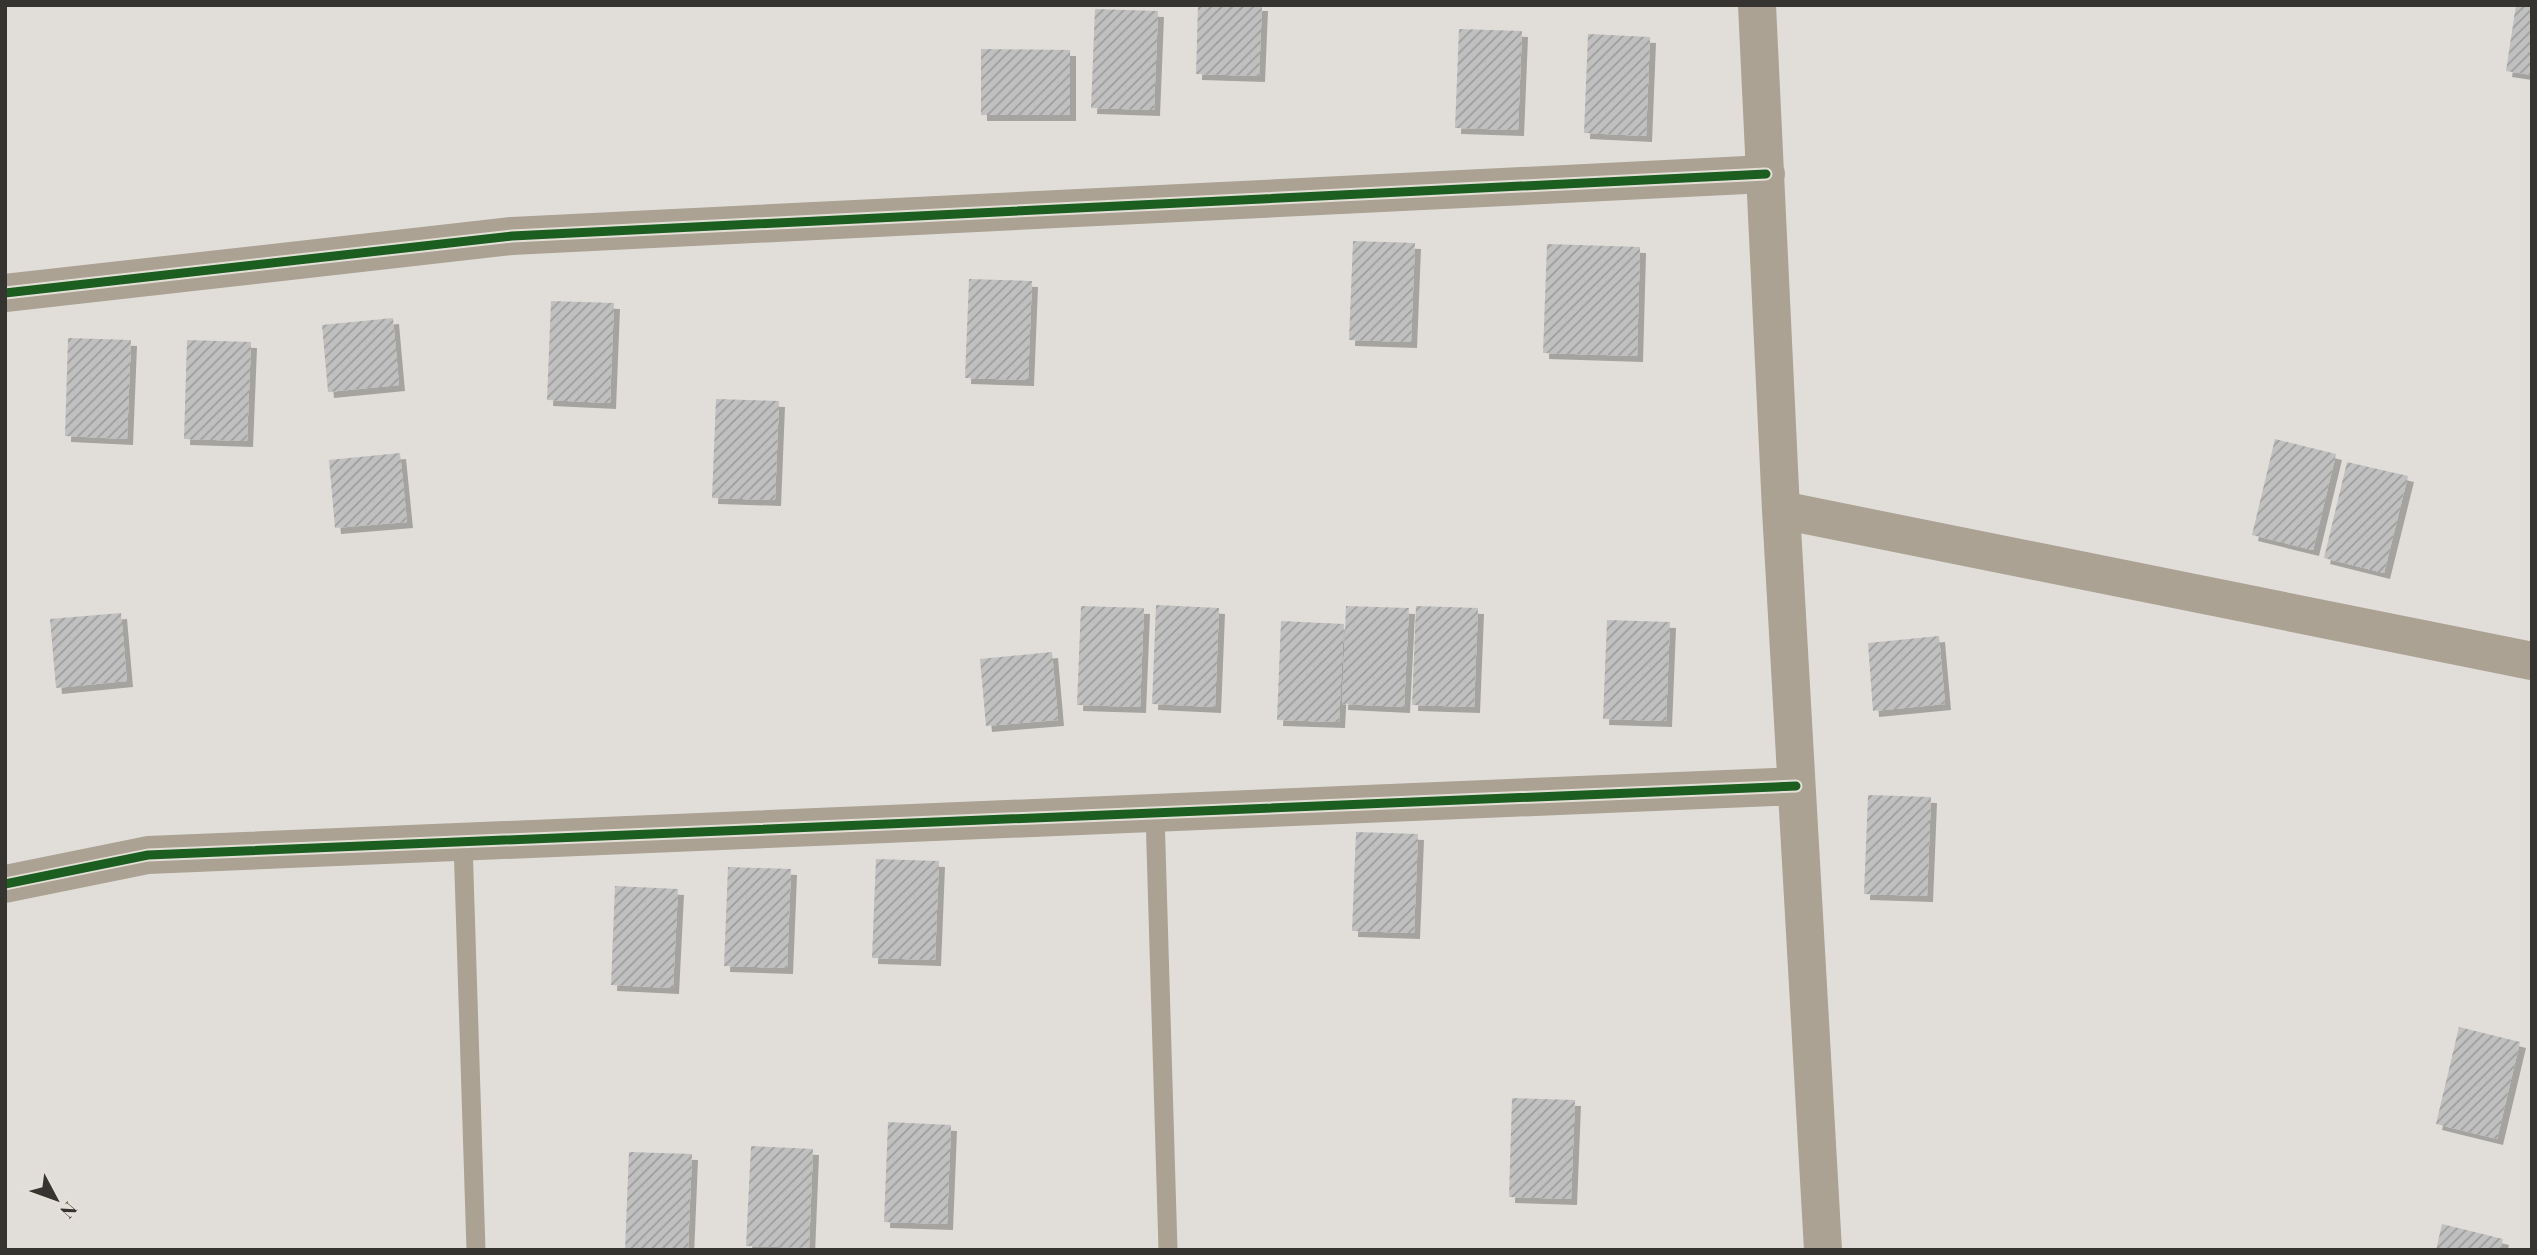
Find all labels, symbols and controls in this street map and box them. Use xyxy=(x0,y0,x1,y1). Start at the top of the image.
north arrow xyxy=(21,1164,91,1234)
text: N xyxy=(55,1197,84,1225)

